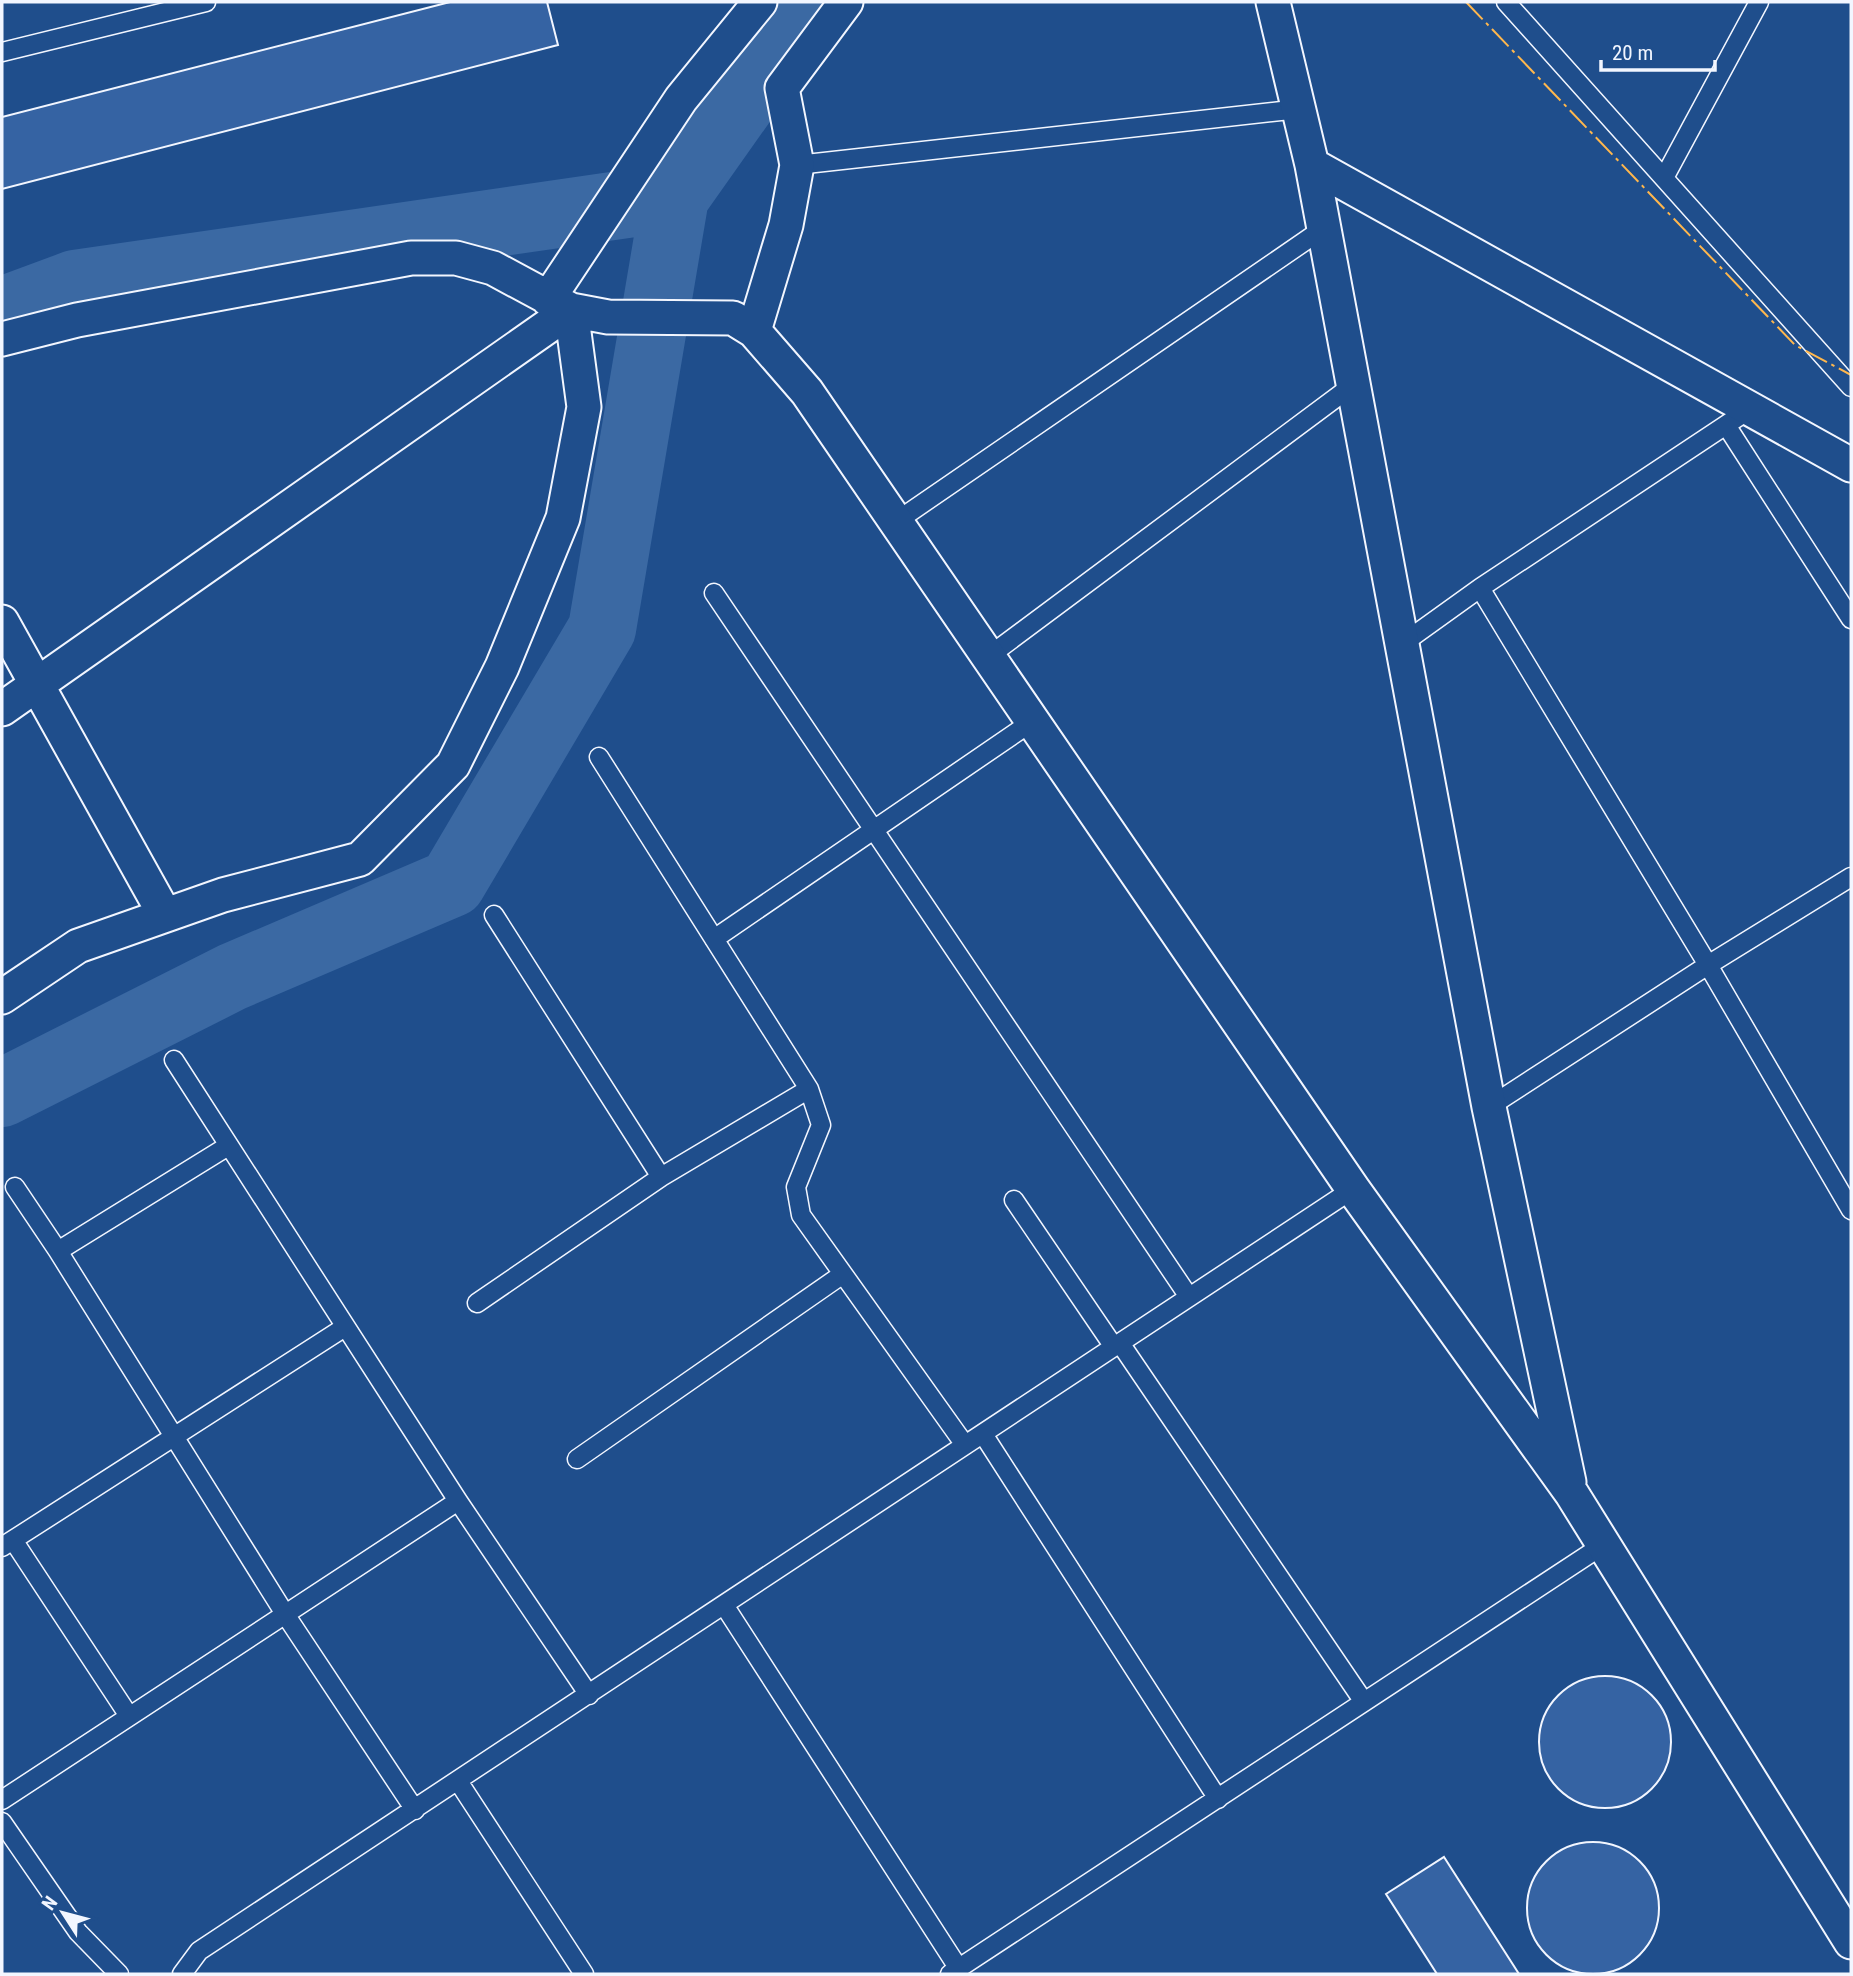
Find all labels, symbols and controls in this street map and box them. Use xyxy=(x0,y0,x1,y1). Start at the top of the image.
scale bar xyxy=(1601,28,1715,72)
text: 20 m xyxy=(1612,41,1653,65)
north arrow xyxy=(28,1878,98,1948)
text: N xyxy=(37,1892,62,1915)

